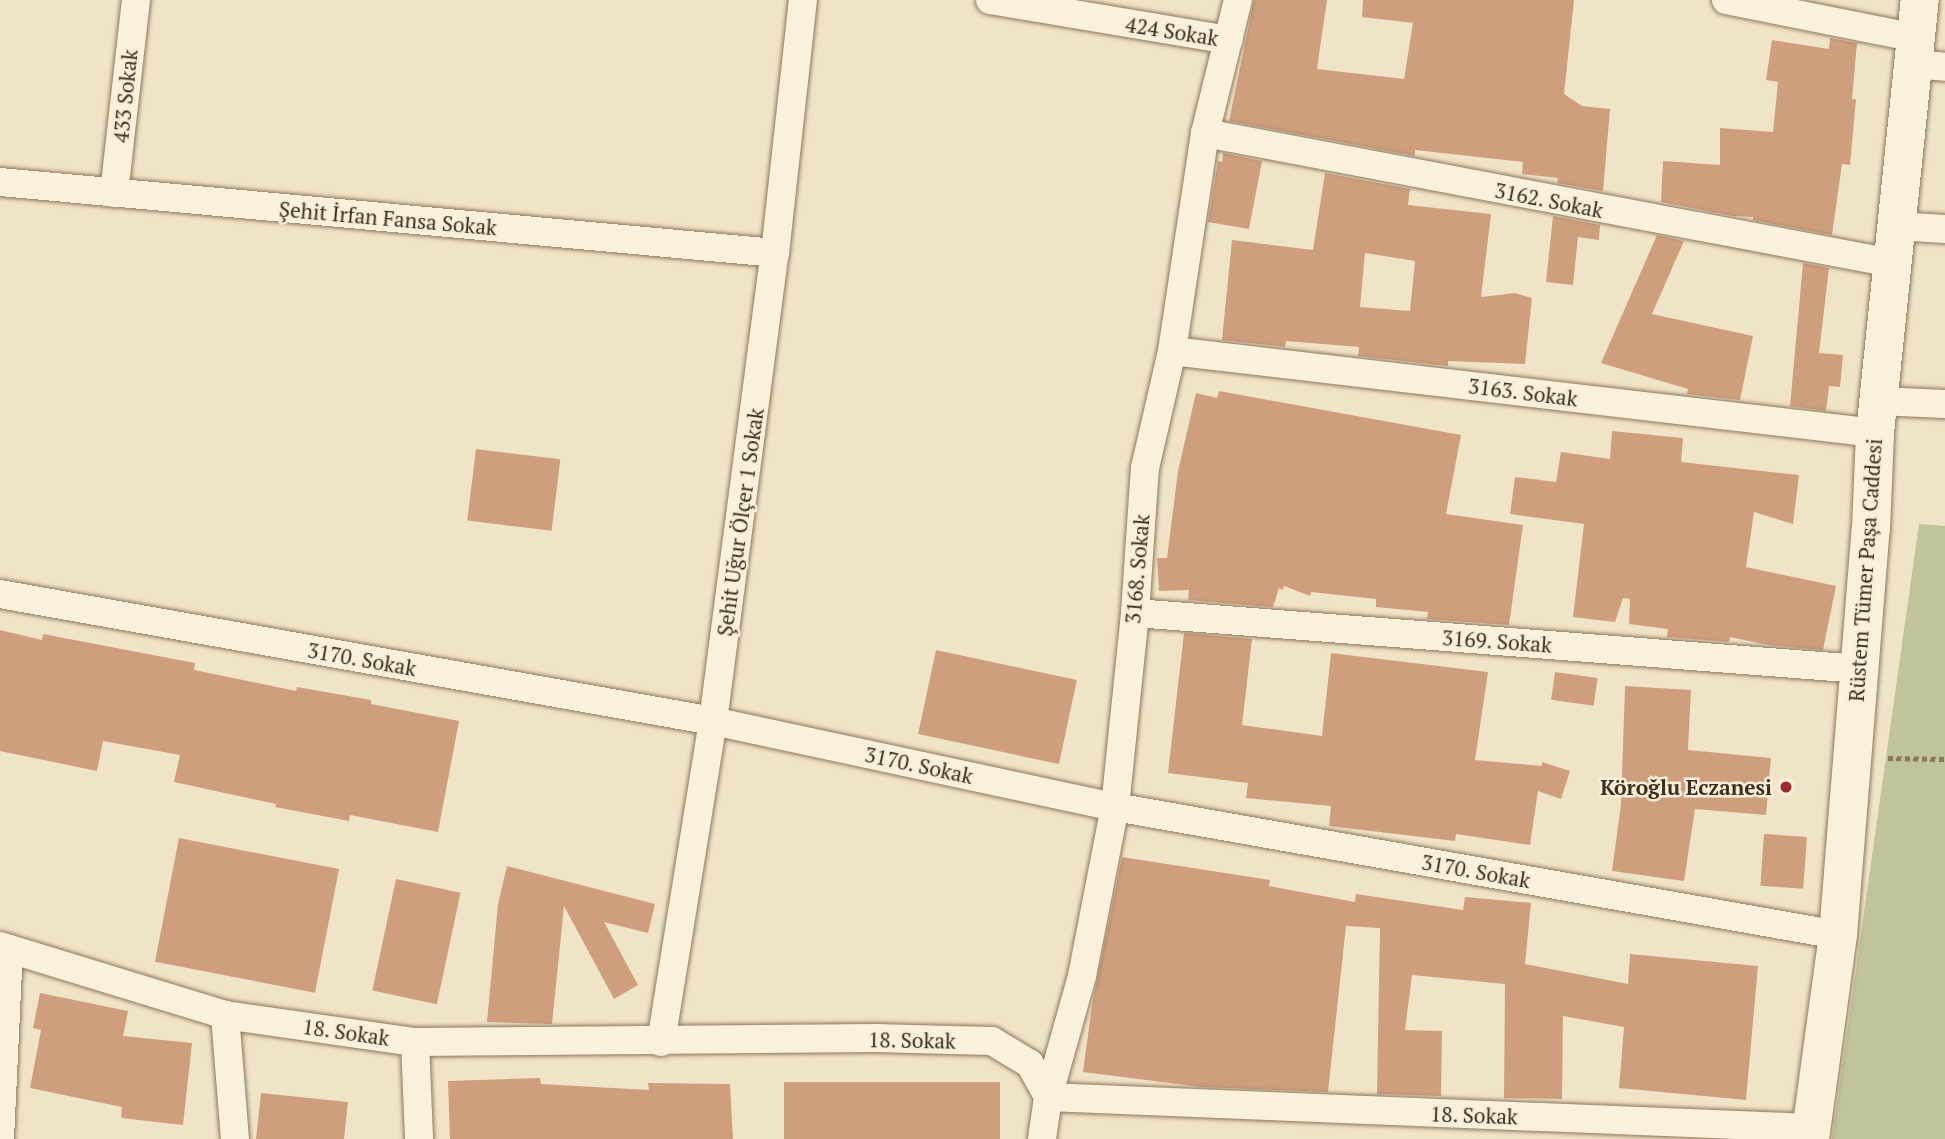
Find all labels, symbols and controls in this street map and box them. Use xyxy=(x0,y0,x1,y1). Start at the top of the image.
street label: 424 Sokak xyxy=(1124,11,1220,51)
street label: 433 Sokak xyxy=(108,48,142,144)
street label: 3162. Sokak xyxy=(1492,177,1606,223)
street label: Şehit İrfan Fansa Sokak xyxy=(278,196,498,240)
street label: 3163. Sokak xyxy=(1466,373,1580,411)
street label: Şehit Uğur Ölçer 1 Sokak xyxy=(712,406,768,638)
street label: Rüstem Tümer Paşa Caddesi xyxy=(1843,437,1887,703)
street label: 3168. Sokak xyxy=(1120,513,1154,625)
street label: 3169. Sokak xyxy=(1441,625,1553,657)
street label: 3170. Sokak xyxy=(305,637,419,681)
street label: 3170. Sokak xyxy=(862,741,976,789)
place label: Köroğlu Eczanesi xyxy=(1600,774,1772,800)
marker: Köroğlu Eczanesi xyxy=(1778,779,1794,795)
street label: 3170. Sokak xyxy=(1419,849,1533,893)
street label: 18. Sokak xyxy=(300,1013,392,1051)
street label: 18. Sokak xyxy=(868,1027,956,1053)
street label: 18. Sokak xyxy=(1429,1101,1519,1129)

